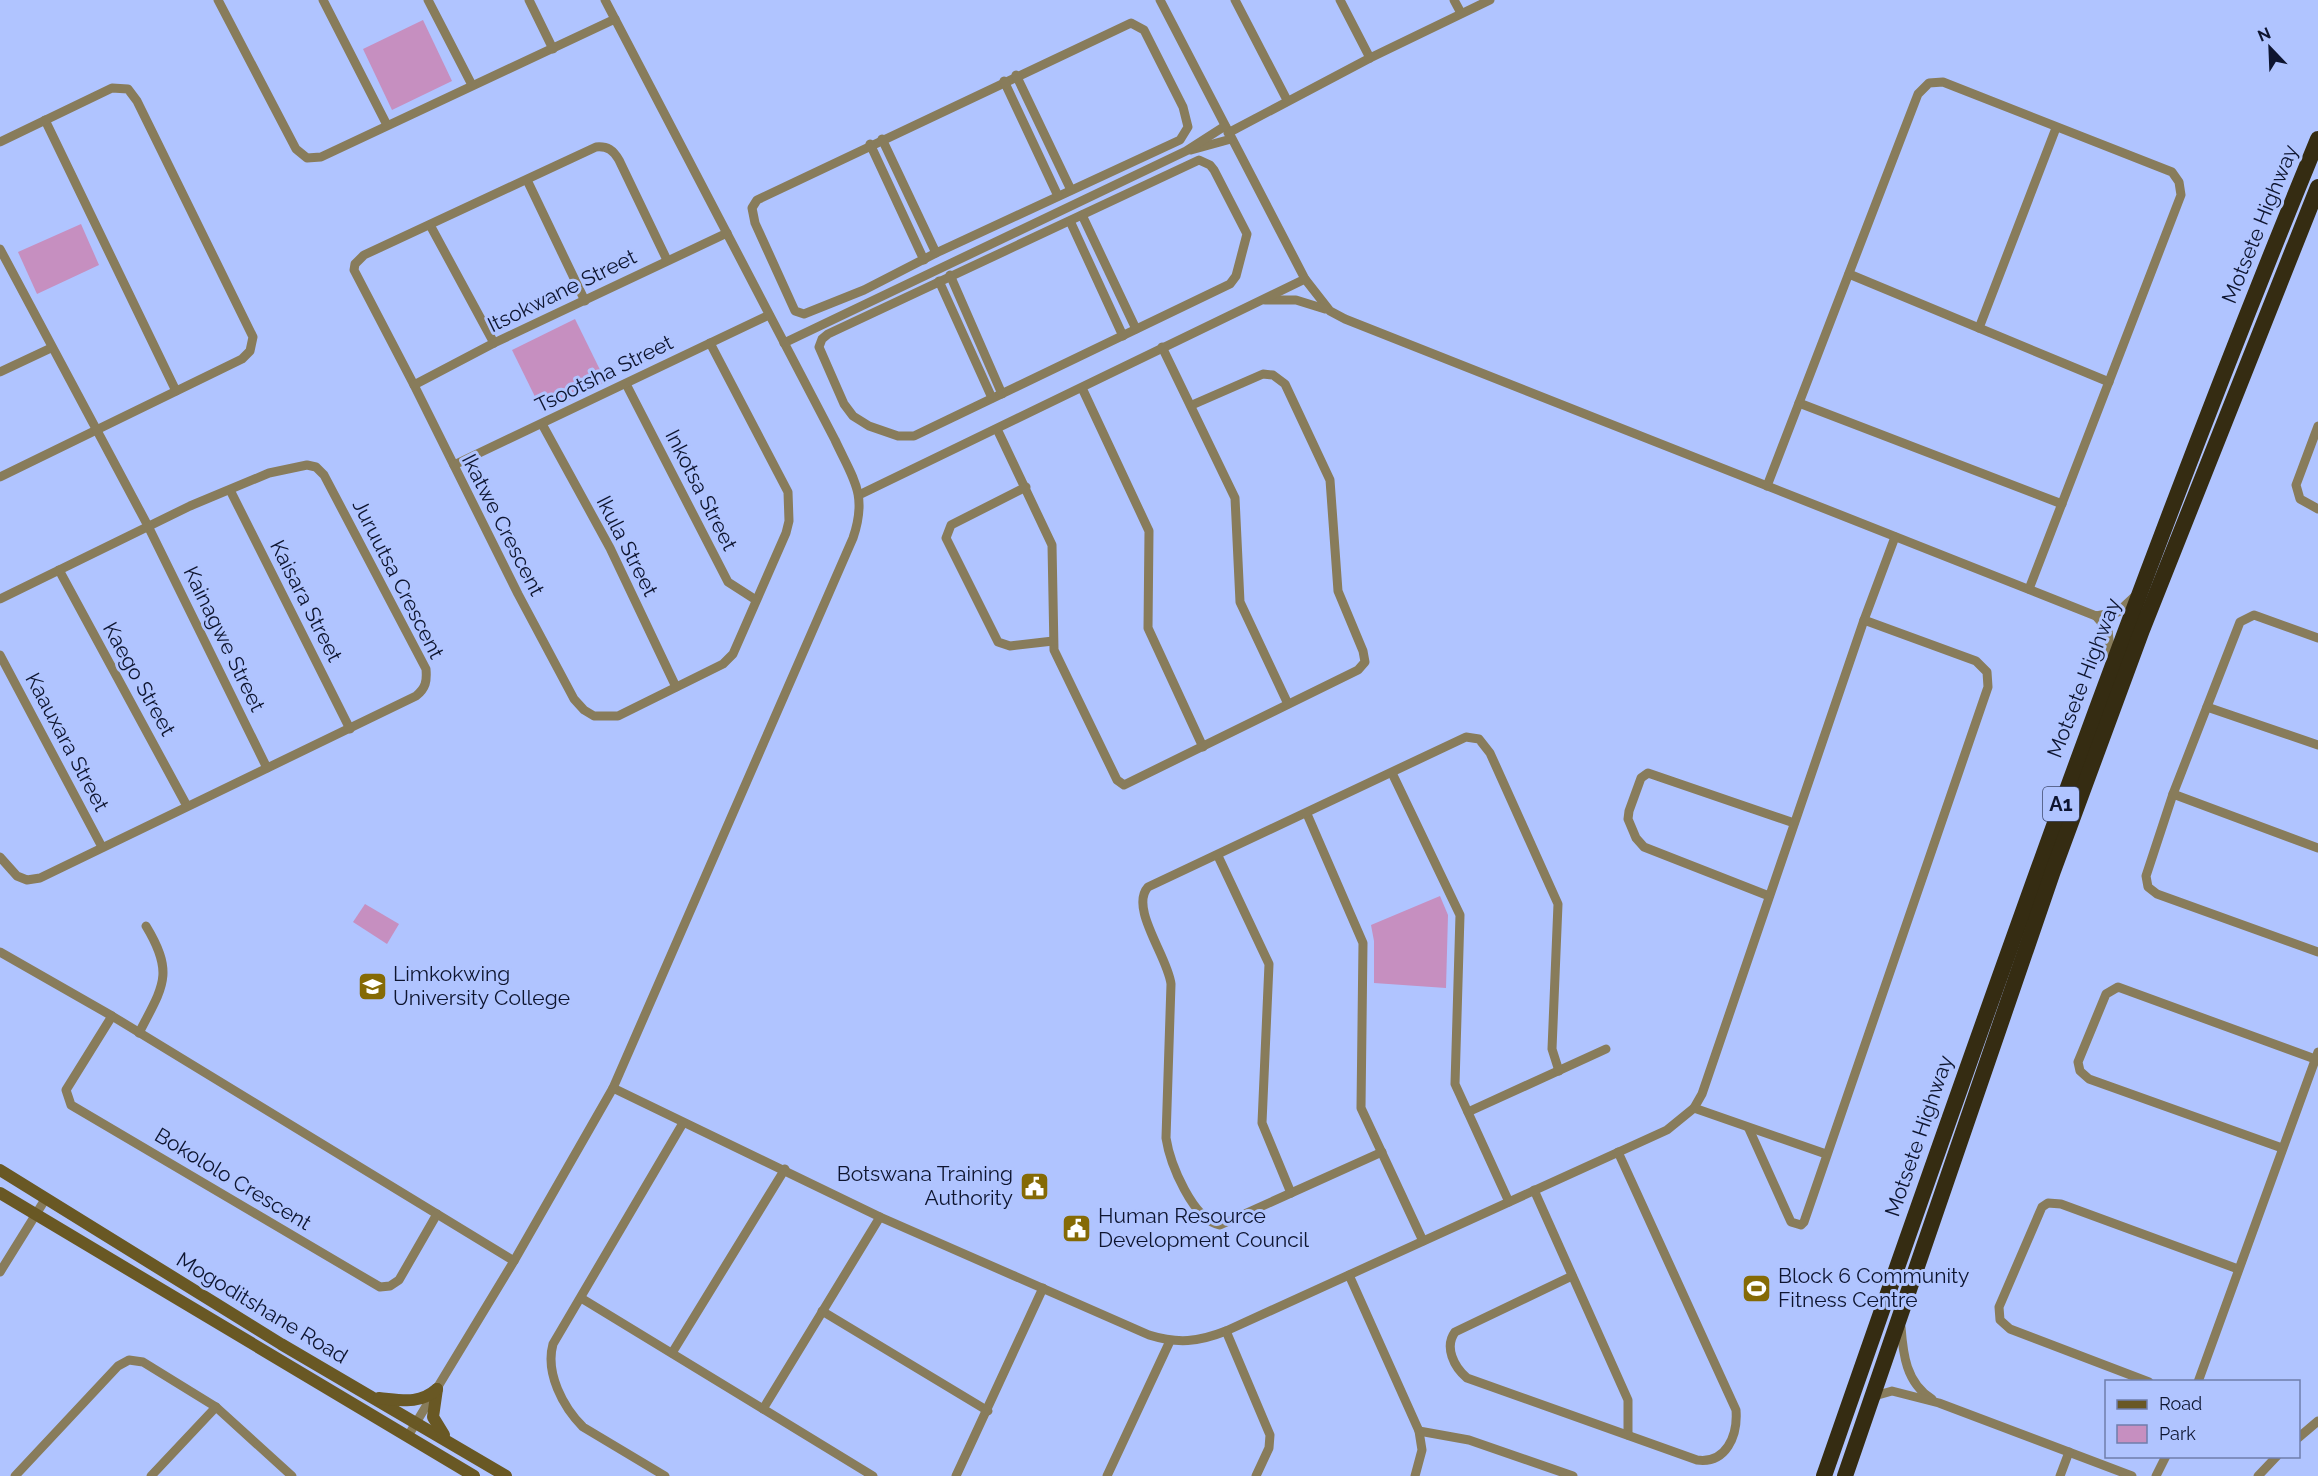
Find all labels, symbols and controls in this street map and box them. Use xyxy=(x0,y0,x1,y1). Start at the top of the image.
north arrow xyxy=(2240,18,2300,78)
text: N xyxy=(2255,24,2274,46)
street label: Motsete Highway xyxy=(2216,141,2303,307)
street label: Itsokwane Street xyxy=(483,244,640,337)
street label: Tsootsha Street xyxy=(531,329,677,418)
street label: Inkotsa Street xyxy=(660,425,743,554)
street label: Ikatwe Crescent xyxy=(457,450,550,600)
street label: Ikula Street xyxy=(591,491,663,600)
street label: Juruutsa Crescent xyxy=(347,495,449,663)
street label: Kaisara Street xyxy=(265,536,348,666)
street label: Kainagwe Street xyxy=(178,562,270,716)
street label: Motsete Highway xyxy=(2042,595,2125,761)
street label: Kaego Street xyxy=(98,617,181,740)
street label: Kaauxara Street xyxy=(20,668,114,815)
road number: A1 xyxy=(2043,787,2079,821)
place label: Limkokwing University College xyxy=(393,961,570,1010)
school or university icon: Limkokwing University College xyxy=(356,970,388,1002)
street label: Motsete Highway xyxy=(1879,1052,1958,1220)
street label: Bokololo Crescent xyxy=(150,1122,316,1235)
place label: Botswana Training Authority xyxy=(837,1161,1013,1210)
public building icon: Botswana Training Authority xyxy=(1018,1170,1050,1202)
place label: Human Resource Development Council xyxy=(1098,1203,1309,1252)
public building icon: Human Resource Development Council xyxy=(1061,1212,1093,1244)
street label: Mogoditshane Road xyxy=(172,1247,352,1369)
place label: Block 6 Community Fitness Centre xyxy=(1778,1263,1969,1312)
sports icon: Block 6 Community Fitness Centre xyxy=(1741,1272,1773,1304)
legend xyxy=(2105,1380,2300,1458)
text: Road xyxy=(2159,1393,2202,1414)
text: Park xyxy=(2159,1423,2196,1444)

